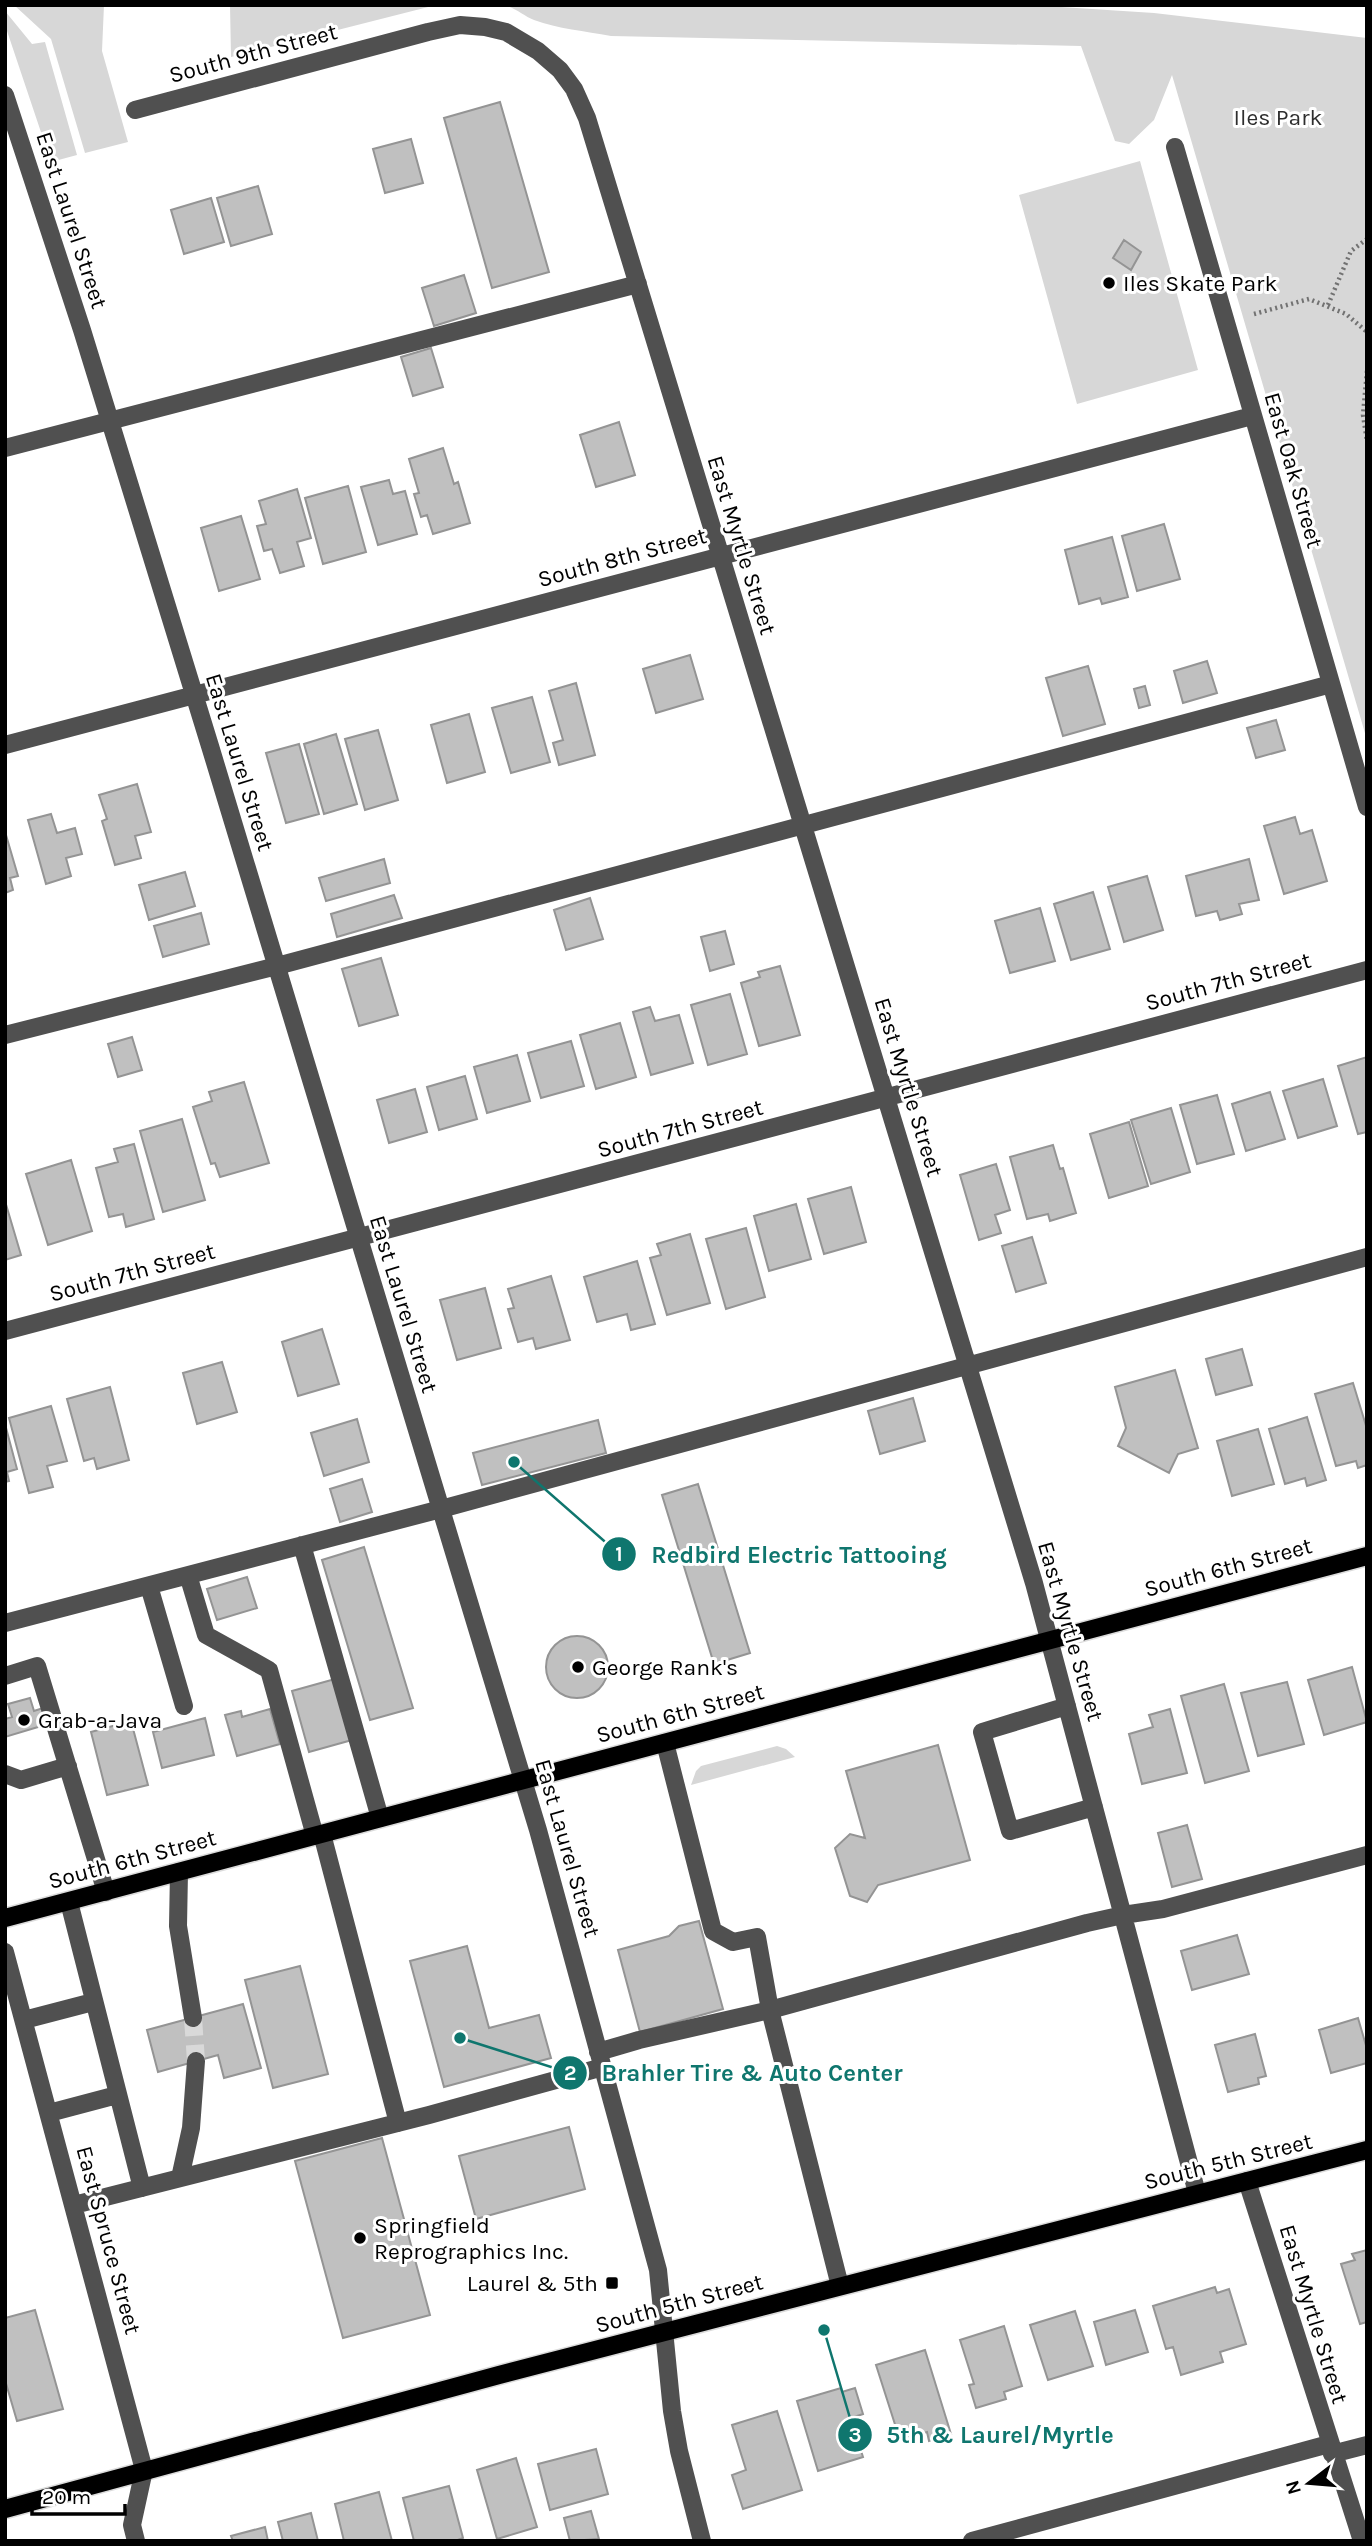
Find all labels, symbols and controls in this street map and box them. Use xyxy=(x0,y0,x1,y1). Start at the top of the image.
street label: South 9th Street xyxy=(166,18,340,89)
park label: Iles Park xyxy=(1234,104,1322,131)
street label: East Laurel Street xyxy=(30,128,113,312)
place label: Iles Skate Park xyxy=(1123,270,1277,297)
marker: Iles Skate Park xyxy=(1101,275,1117,291)
street label: East Oak Street xyxy=(1258,389,1329,552)
street label: East Myrtle Street xyxy=(701,452,782,638)
street label: South 8th Street xyxy=(535,522,710,593)
street label: East Laurel Street xyxy=(200,670,279,855)
street label: South 7th Street xyxy=(1142,946,1314,1017)
street label: East Myrtle Street xyxy=(868,994,949,1180)
street label: South 7th Street xyxy=(594,1093,766,1164)
street label: East Laurel Street xyxy=(364,1212,443,1397)
street label: South 7th Street xyxy=(46,1237,218,1308)
callout: Redbird Electric Tattooing xyxy=(602,1532,960,1577)
street label: South 6th Street xyxy=(1141,1532,1315,1603)
street label: East Myrtle Street xyxy=(1032,1538,1109,1724)
text: Redbird Electric Tattooing xyxy=(651,1541,947,1569)
text: 1 xyxy=(615,1542,623,1566)
place label: George Rank's xyxy=(592,1654,738,1681)
marker: George Rank's xyxy=(570,1659,586,1675)
street label: South 6th Street xyxy=(593,1678,767,1749)
place label: Grab-a-Java xyxy=(38,1707,162,1734)
marker: Grab-a-Java xyxy=(16,1712,32,1728)
street label: East Laurel Street xyxy=(529,1756,606,1941)
street label: South 6th Street xyxy=(45,1824,219,1895)
callout: Brahler Tire & Auto Center xyxy=(552,2050,916,2095)
text: Brahler Tire & Auto Center xyxy=(601,2059,903,2087)
text: 2 xyxy=(564,2061,576,2085)
street label: South 5th Street xyxy=(1141,2127,1315,2195)
street label: East Spruce Street xyxy=(70,2143,147,2337)
place label: Springfield Reprographics Inc. xyxy=(374,2212,568,2265)
street label: East Myrtle Street xyxy=(1273,2221,1354,2407)
marker: Springfield Reprographics Inc. xyxy=(352,2230,368,2246)
street label: South 5th Street xyxy=(592,2268,766,2339)
place label: Laurel & 5th xyxy=(467,2270,598,2297)
marker: Laurel & 5th xyxy=(604,2275,620,2291)
callout: 5th & Laurel/Myrtle xyxy=(838,2412,1128,2457)
text: 5th & Laurel/Myrtle xyxy=(886,2421,1114,2449)
text: 3 xyxy=(848,2423,862,2447)
north arrow xyxy=(1274,2448,1344,2518)
scale bar xyxy=(32,2472,124,2516)
text: N xyxy=(1281,2478,1306,2497)
text: 20 m xyxy=(42,2485,91,2509)

